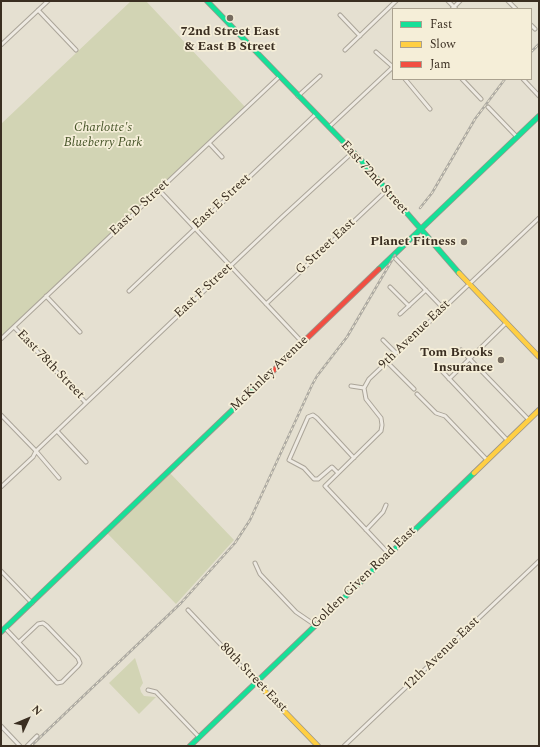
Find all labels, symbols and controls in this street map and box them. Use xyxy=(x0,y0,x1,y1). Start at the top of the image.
legend xyxy=(392,8,532,80)
marker: 72nd Street East & East B Street xyxy=(225,13,235,23)
text: Fast xyxy=(430,15,452,34)
place label: 72nd Street East & East B Street xyxy=(180,24,280,55)
text: Slow xyxy=(430,35,455,54)
text: Jam xyxy=(430,55,451,74)
park label: Charlotte's Blueberry Park xyxy=(64,120,142,151)
street label: East 72nd Street xyxy=(337,138,411,218)
street label: East E Street xyxy=(190,171,254,233)
street label: East D Street xyxy=(107,177,173,239)
street label: G Street East xyxy=(293,216,359,278)
place label: Planet Fitness xyxy=(370,234,456,250)
marker: Planet Fitness xyxy=(459,237,469,247)
street label: East F Street xyxy=(172,260,236,322)
street label: 9th Avenue East xyxy=(376,297,454,373)
street label: East 78th Street xyxy=(13,327,87,403)
street label: McKinley Avenue xyxy=(228,333,312,415)
place label: Tom Brooks Insurance xyxy=(420,345,493,376)
marker: Tom Brooks Insurance xyxy=(496,355,506,365)
street label: Golden Given Road East xyxy=(308,524,420,632)
street label: 12th Avenue East xyxy=(401,614,483,694)
street label: 80th Street East xyxy=(216,640,290,716)
north arrow xyxy=(8,699,48,739)
text: N xyxy=(28,701,46,719)

